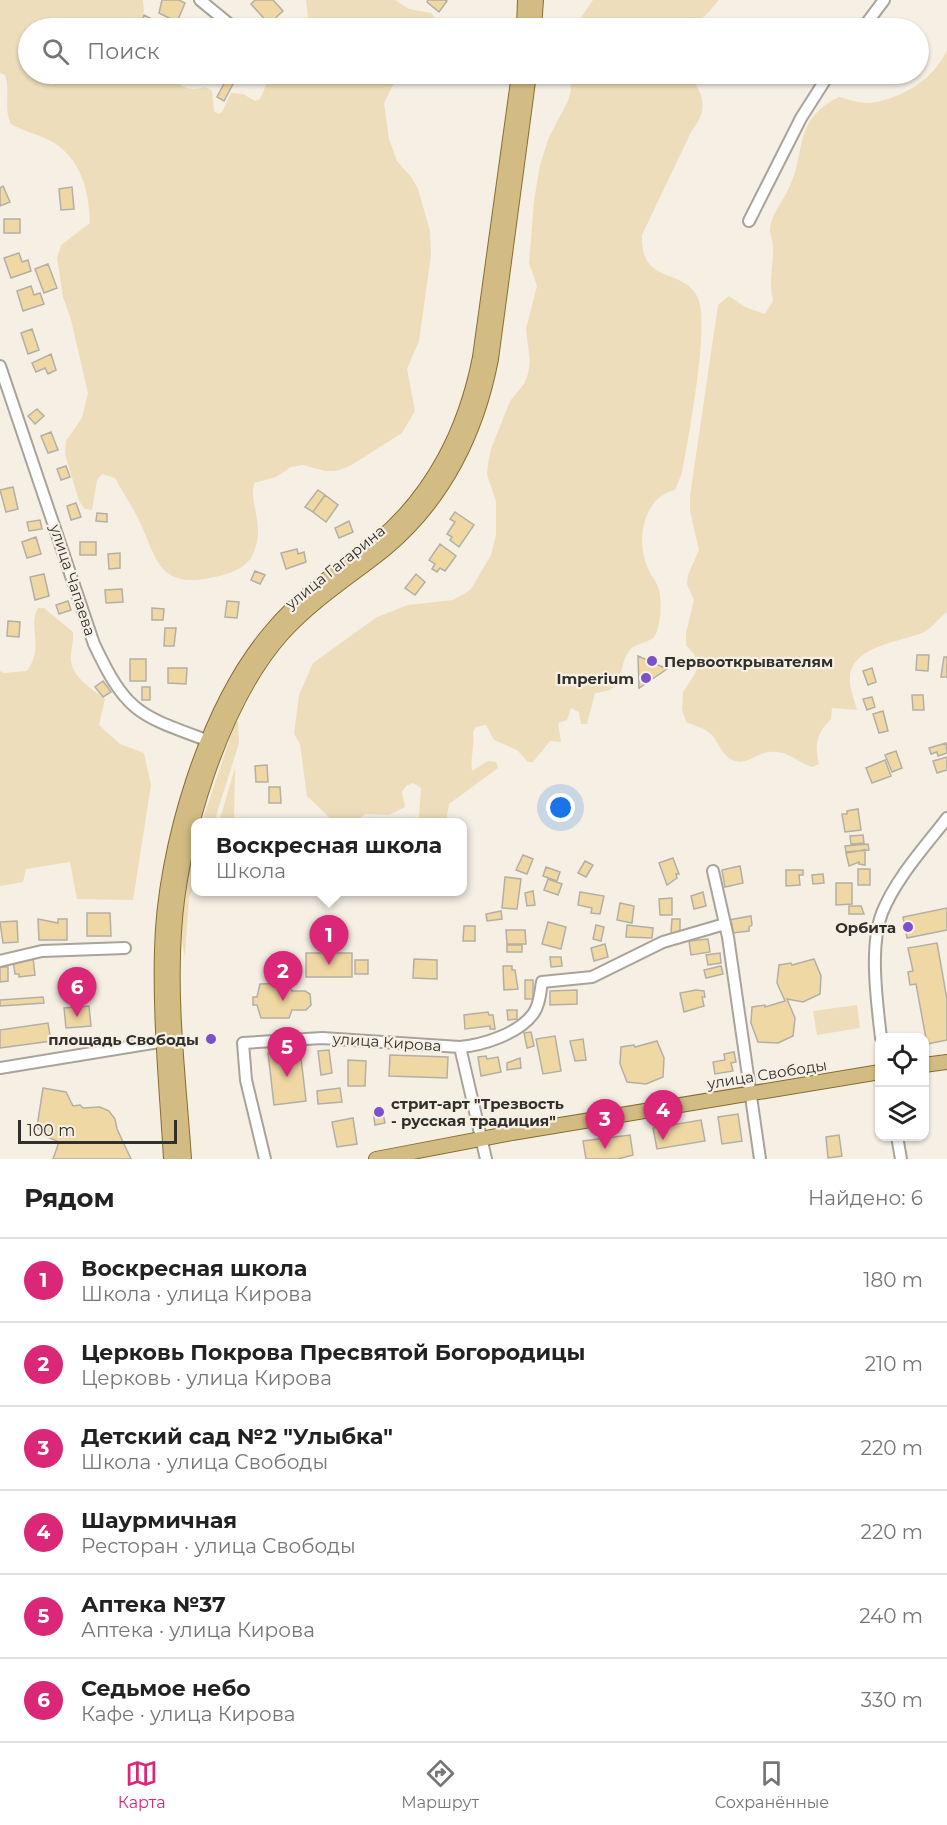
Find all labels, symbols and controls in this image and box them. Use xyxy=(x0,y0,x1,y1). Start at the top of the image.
search box xyxy=(18,18,929,84)
icon: search xyxy=(39,35,72,68)
text: Поиск xyxy=(87,38,159,65)
street label: улица Чапаева xyxy=(46,521,100,638)
street label: улица Гагарина xyxy=(280,521,389,614)
place label: Первооткрывателям xyxy=(664,652,833,671)
marker: Первооткрывателям xyxy=(645,654,659,668)
place label: Imperium xyxy=(557,669,634,688)
marker: Imperium xyxy=(639,671,653,685)
your location xyxy=(546,793,575,822)
popup xyxy=(191,818,467,896)
text: Воскресная школа xyxy=(216,832,442,859)
text: Школа xyxy=(216,859,286,883)
pin: 1 xyxy=(310,916,348,965)
place label: Орбита xyxy=(835,918,896,937)
marker: Орбита xyxy=(901,920,915,934)
pin: 2 xyxy=(264,952,302,1001)
pin: 6 xyxy=(58,968,97,1017)
pin: 5 xyxy=(268,1028,306,1077)
street label: улица Кирова xyxy=(331,1029,442,1055)
place label: площадь Свободы xyxy=(48,1030,199,1049)
marker: площадь Свободы xyxy=(204,1032,218,1046)
map controls xyxy=(875,1033,929,1141)
button: locate xyxy=(875,1033,929,1087)
street label: улица Свободы xyxy=(705,1055,828,1093)
button: layers xyxy=(875,1087,929,1141)
pin: 4 xyxy=(644,1090,682,1140)
place label: стрит-арт "Трезвость - русская традиция" xyxy=(391,1094,564,1130)
pin: 3 xyxy=(586,1100,624,1149)
marker: стрит-арт "Трезвость - русская традиция" xyxy=(372,1105,386,1119)
scale bar xyxy=(18,1117,177,1144)
text: 100 m xyxy=(27,1121,75,1140)
text: Рядом xyxy=(24,1182,115,1214)
text: Найдено: 6 xyxy=(808,1186,923,1210)
text: Воскресная школа xyxy=(81,1255,307,1282)
text: 1 xyxy=(40,1268,47,1292)
text: 180 m xyxy=(863,1268,923,1292)
text: Школа · улица Кирова xyxy=(81,1282,312,1306)
text: Церковь Покрова Пресвятой Богородицы xyxy=(81,1339,585,1366)
text: 2 xyxy=(38,1352,49,1376)
text: 210 m xyxy=(865,1352,923,1376)
text: Церковь · улица Кирова xyxy=(81,1366,332,1390)
text: Детский сад №2 "Улыбка" xyxy=(81,1423,393,1450)
text: 3 xyxy=(38,1436,49,1460)
text: 220 m xyxy=(861,1436,923,1460)
text: Школа · улица Свободы xyxy=(81,1450,328,1474)
text: Шаурмичная xyxy=(81,1507,237,1534)
text: 4 xyxy=(37,1520,50,1544)
text: 220 m xyxy=(861,1520,923,1544)
text: Ресторан · улица Свободы xyxy=(81,1534,356,1558)
text: Аптека №37 xyxy=(81,1591,226,1618)
text: 5 xyxy=(38,1604,49,1628)
text: 240 m xyxy=(859,1604,923,1628)
text: Аптека · улица Кирова xyxy=(81,1618,315,1642)
text: Седьмое небо xyxy=(81,1675,251,1702)
text: 6 xyxy=(37,1688,50,1712)
text: 330 m xyxy=(861,1688,923,1712)
text: Кафе · улица Кирова xyxy=(81,1702,296,1726)
tab: Карта xyxy=(118,1757,166,1812)
tab: Маршрут xyxy=(401,1757,479,1812)
tab: Сохранённые xyxy=(715,1757,829,1812)

